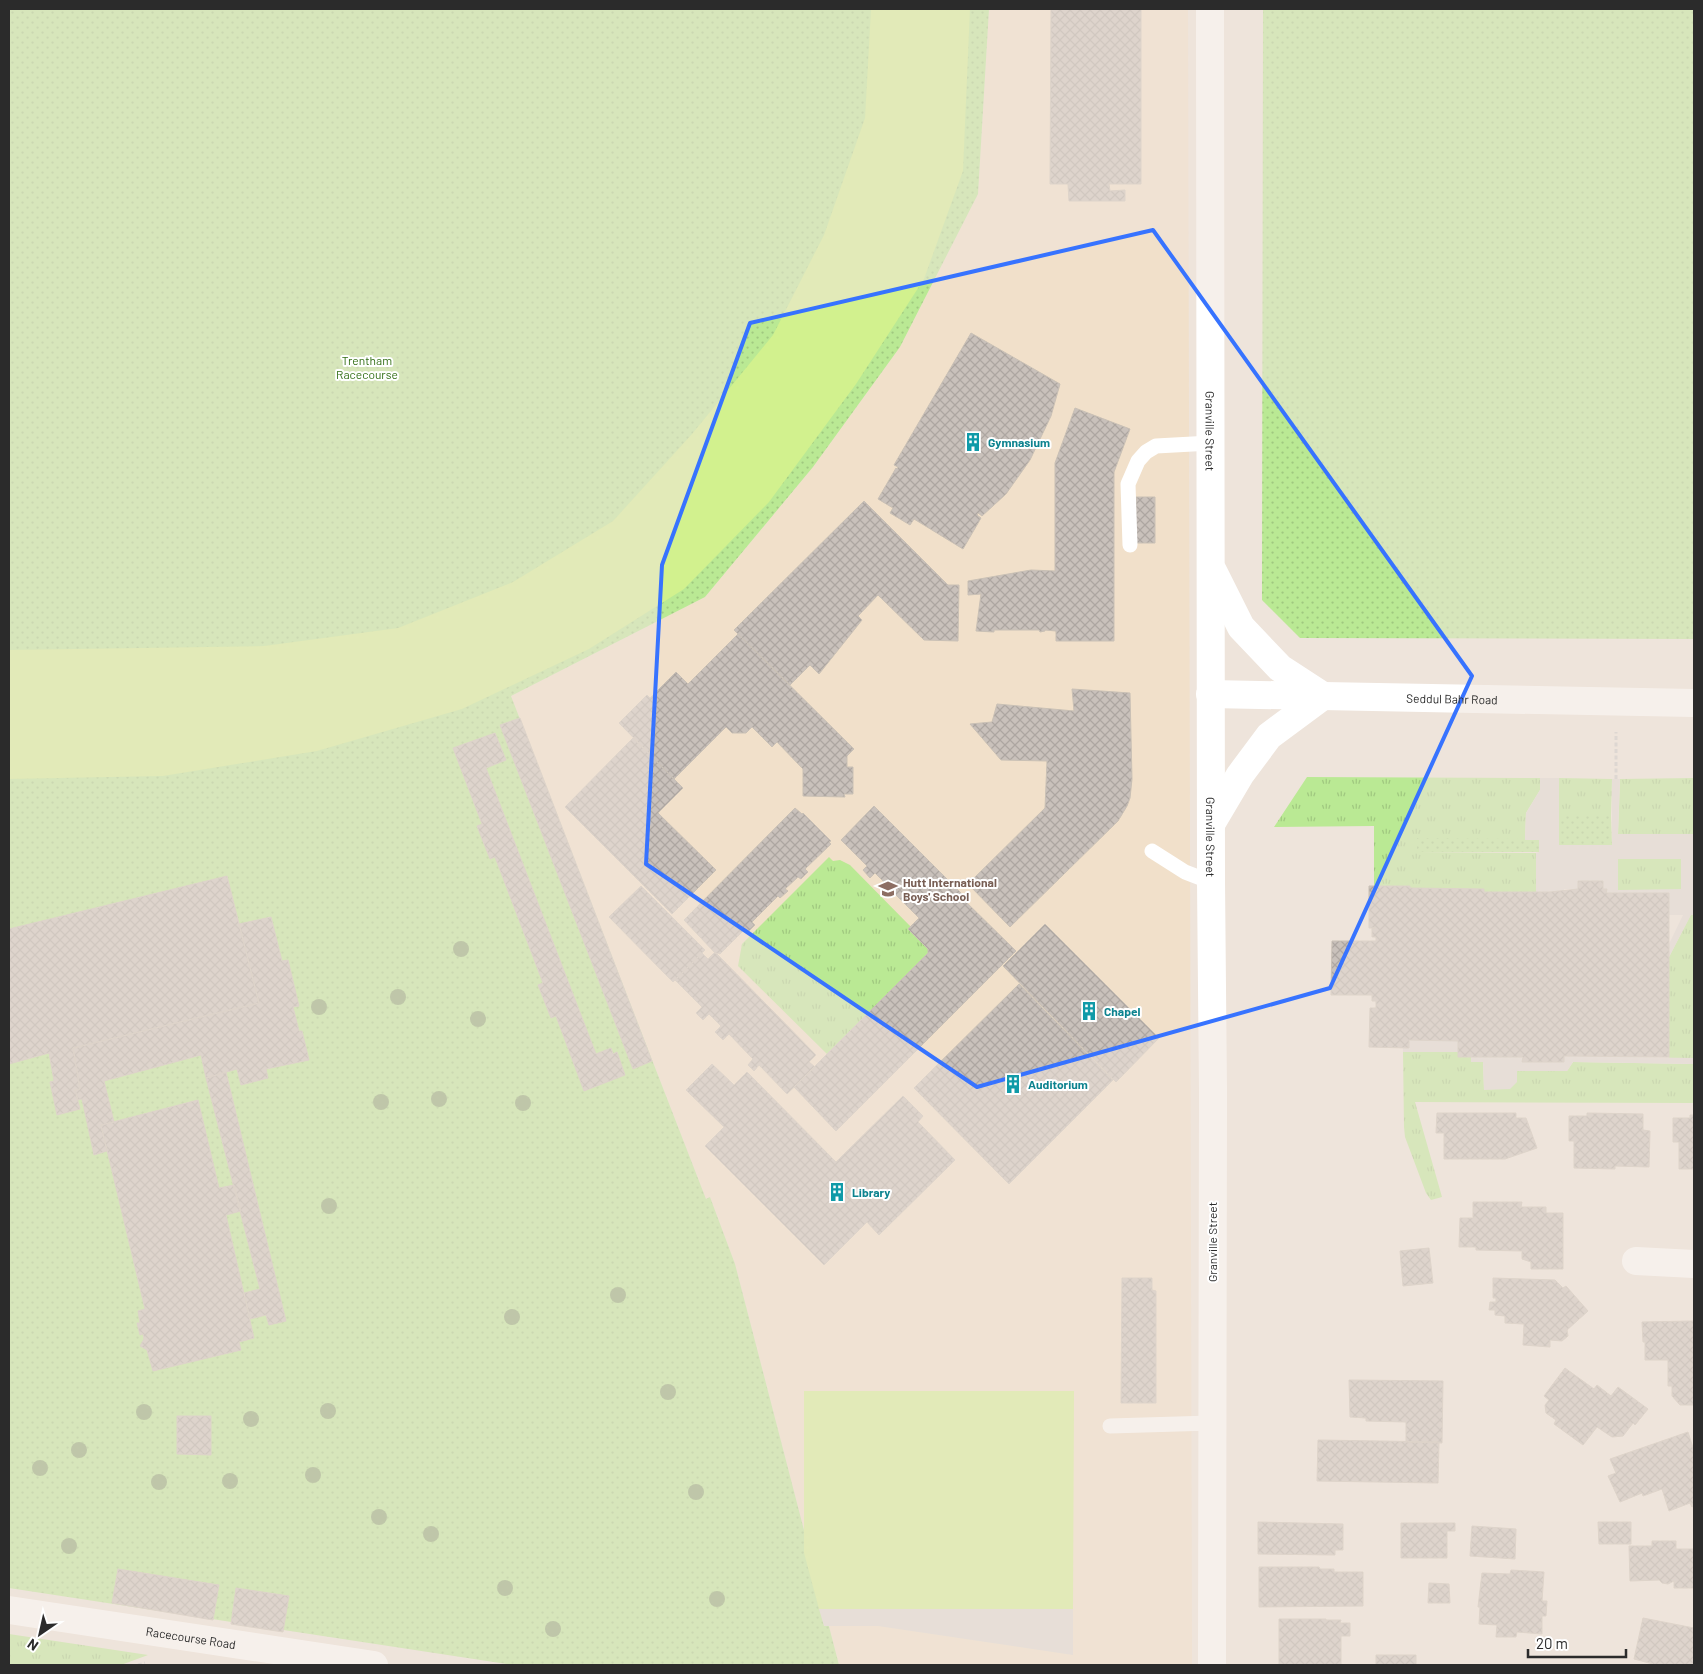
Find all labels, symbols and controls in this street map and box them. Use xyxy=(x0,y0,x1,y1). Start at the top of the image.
park label: Trentham Racecourse xyxy=(336,353,398,381)
street label: Granville Street xyxy=(1203,391,1218,471)
building icon: Gymnasium xyxy=(962,431,984,453)
place label: Gymnasium xyxy=(988,435,1050,449)
street label: Seddul Bahr Road xyxy=(1406,691,1498,706)
street label: Granville Street xyxy=(1204,797,1218,877)
place label: Hutt International Boys' School xyxy=(903,875,997,903)
school or university icon: Hutt International Boys' School xyxy=(877,878,899,900)
building icon: Chapel xyxy=(1078,1000,1100,1022)
place label: Chapel xyxy=(1104,1004,1141,1018)
building icon: Auditorium xyxy=(1002,1073,1024,1095)
place label: Auditorium xyxy=(1028,1077,1088,1091)
building icon: Library xyxy=(826,1181,848,1203)
place label: Library xyxy=(852,1185,890,1199)
street label: Granville Street xyxy=(1205,1202,1219,1282)
north arrow xyxy=(15,1609,65,1659)
street label: Racecourse Road xyxy=(145,1624,237,1651)
scale bar xyxy=(1528,1626,1626,1658)
text: 20 m xyxy=(1536,1634,1568,1652)
text: N xyxy=(24,1636,41,1655)

